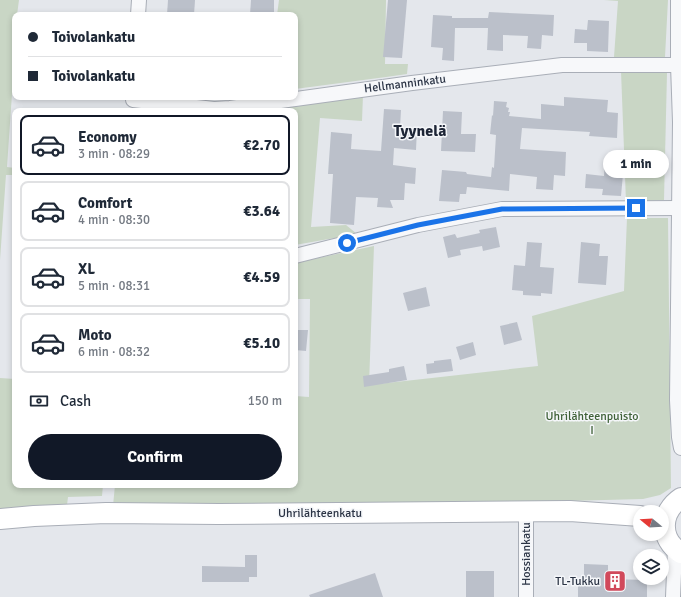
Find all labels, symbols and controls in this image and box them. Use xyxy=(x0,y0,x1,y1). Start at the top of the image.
text: Toivolankatu xyxy=(52,28,135,46)
text: Toivolankatu xyxy=(52,67,135,85)
street label: Hellmanninkatu xyxy=(363,72,447,96)
district label: Tyynelä xyxy=(393,121,447,141)
icon: car xyxy=(30,127,66,163)
text: Economy xyxy=(78,128,137,146)
text: €2.70 xyxy=(243,136,280,154)
text: 3 min · 08:29 xyxy=(78,146,150,162)
callout: 1 min xyxy=(603,150,669,178)
text: 1 min xyxy=(620,156,652,172)
icon: car xyxy=(30,193,66,229)
text: Comfort xyxy=(78,194,132,212)
route end xyxy=(627,199,645,217)
text: €3.64 xyxy=(243,202,280,220)
text: 4 min · 08:30 xyxy=(78,212,150,228)
route start xyxy=(338,234,356,252)
icon: car xyxy=(30,259,66,295)
text: XL xyxy=(78,260,95,278)
text: €4.59 xyxy=(243,268,280,286)
text: 5 min · 08:31 xyxy=(78,278,150,294)
icon: car xyxy=(30,325,66,361)
text: Moto xyxy=(78,326,112,344)
text: €5.10 xyxy=(243,334,280,352)
text: 6 min · 08:32 xyxy=(78,344,150,360)
icon: cash xyxy=(28,390,50,412)
text: Cash xyxy=(60,392,91,410)
text: 150 m xyxy=(248,393,282,409)
park label: Uhrilähteenpuisto I xyxy=(546,409,638,438)
button: Confirm xyxy=(28,434,282,480)
north arrow xyxy=(633,505,669,541)
map controls xyxy=(633,505,669,585)
street label: Uhrilähteenkatu xyxy=(278,506,362,521)
street label: Hossiankatu xyxy=(519,522,534,586)
button: layers xyxy=(633,549,669,585)
building icon: TL-Tukku xyxy=(602,568,628,594)
place label: TL-Tukku xyxy=(555,574,600,589)

